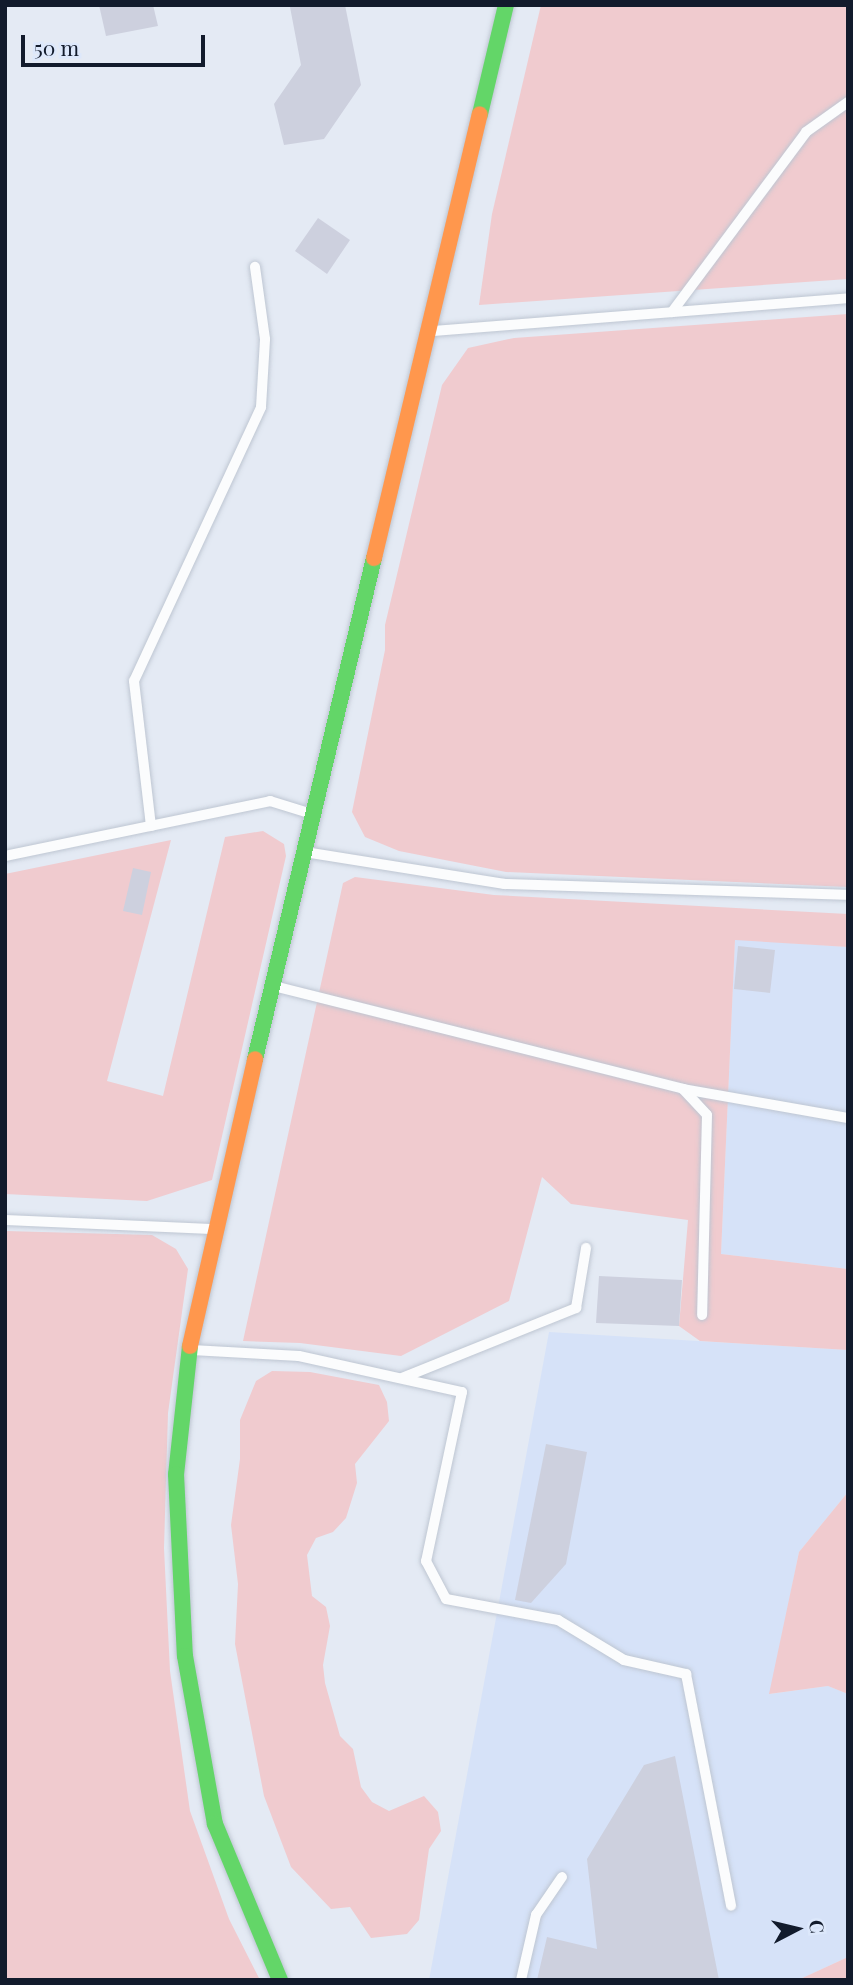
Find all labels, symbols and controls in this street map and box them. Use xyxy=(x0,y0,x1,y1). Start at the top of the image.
scale bar xyxy=(24,21,208,65)
text: 50 m xyxy=(34,33,79,61)
north arrow xyxy=(762,1894,832,1964)
text: С xyxy=(804,1918,832,1935)

